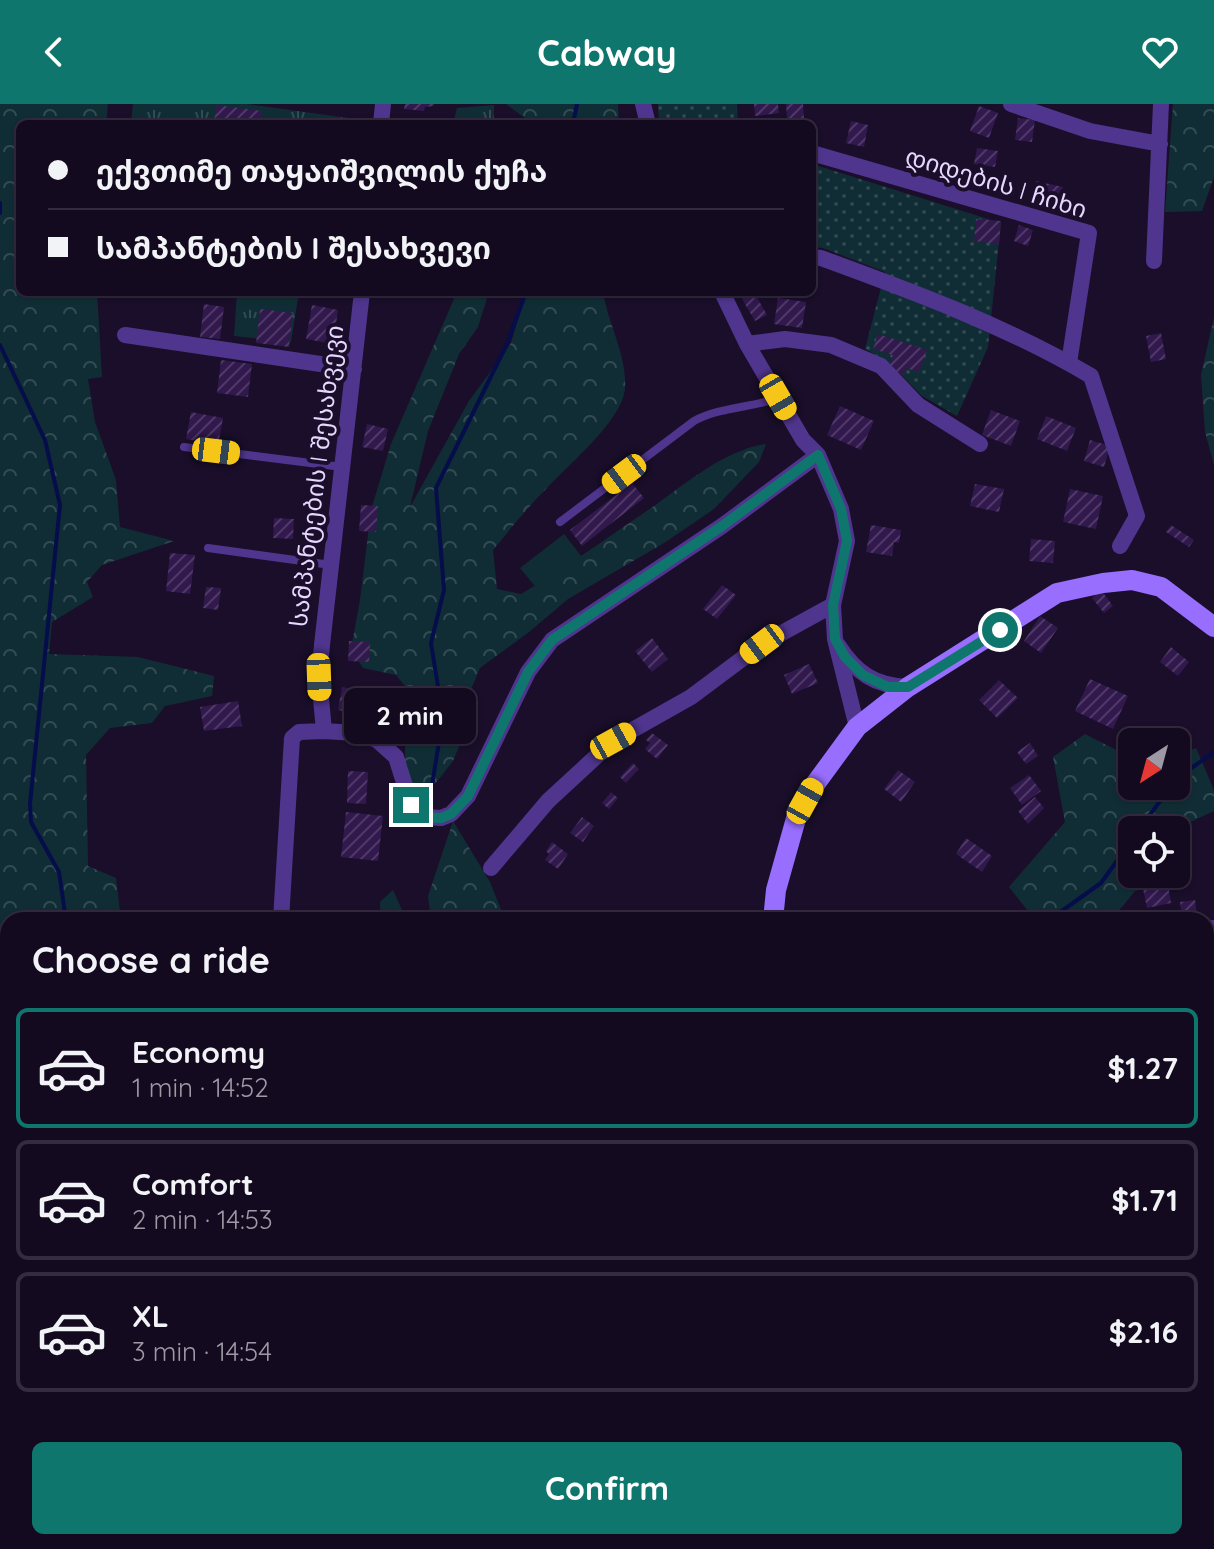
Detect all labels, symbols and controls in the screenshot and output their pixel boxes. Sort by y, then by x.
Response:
icon: back [32,30,76,74]
text: Cabway [537,30,677,75]
icon: heart [1138,30,1182,74]
street label: დიდების I ჩიხი [902,140,1091,224]
text: ექვთიმე თაყაიშვილის ქუჩა [96,152,547,190]
text: სამპანტების I შესახვევი [96,229,491,267]
street label: სამპანტების I შესახვევი [283,323,349,628]
car [756,370,800,424]
car [191,436,241,466]
car [598,450,650,498]
route start [982,612,1018,648]
car [736,620,788,668]
car [306,653,332,701]
callout: 2 min [345,689,477,745]
text: 2 min [376,699,444,732]
car [586,719,640,763]
north arrow [1118,728,1190,800]
map controls [1118,728,1190,888]
car [783,774,827,828]
route end [393,787,429,823]
button: locate [1118,816,1190,888]
text: Choose a ride [32,937,270,982]
icon: car [36,1032,108,1104]
text: Economy [132,1033,265,1071]
text: $1.27 [1107,1049,1178,1087]
text: 1 min · 14:52 [132,1071,269,1104]
icon: car [36,1164,108,1236]
text: Comfort [132,1165,253,1203]
text: $1.71 [1112,1181,1178,1219]
text: 2 min · 14:53 [132,1203,273,1236]
icon: car [36,1296,108,1368]
text: XL [132,1297,169,1335]
text: $2.16 [1109,1313,1178,1351]
text: 3 min · 14:54 [132,1335,272,1368]
button: Confirm [32,1442,1182,1534]

